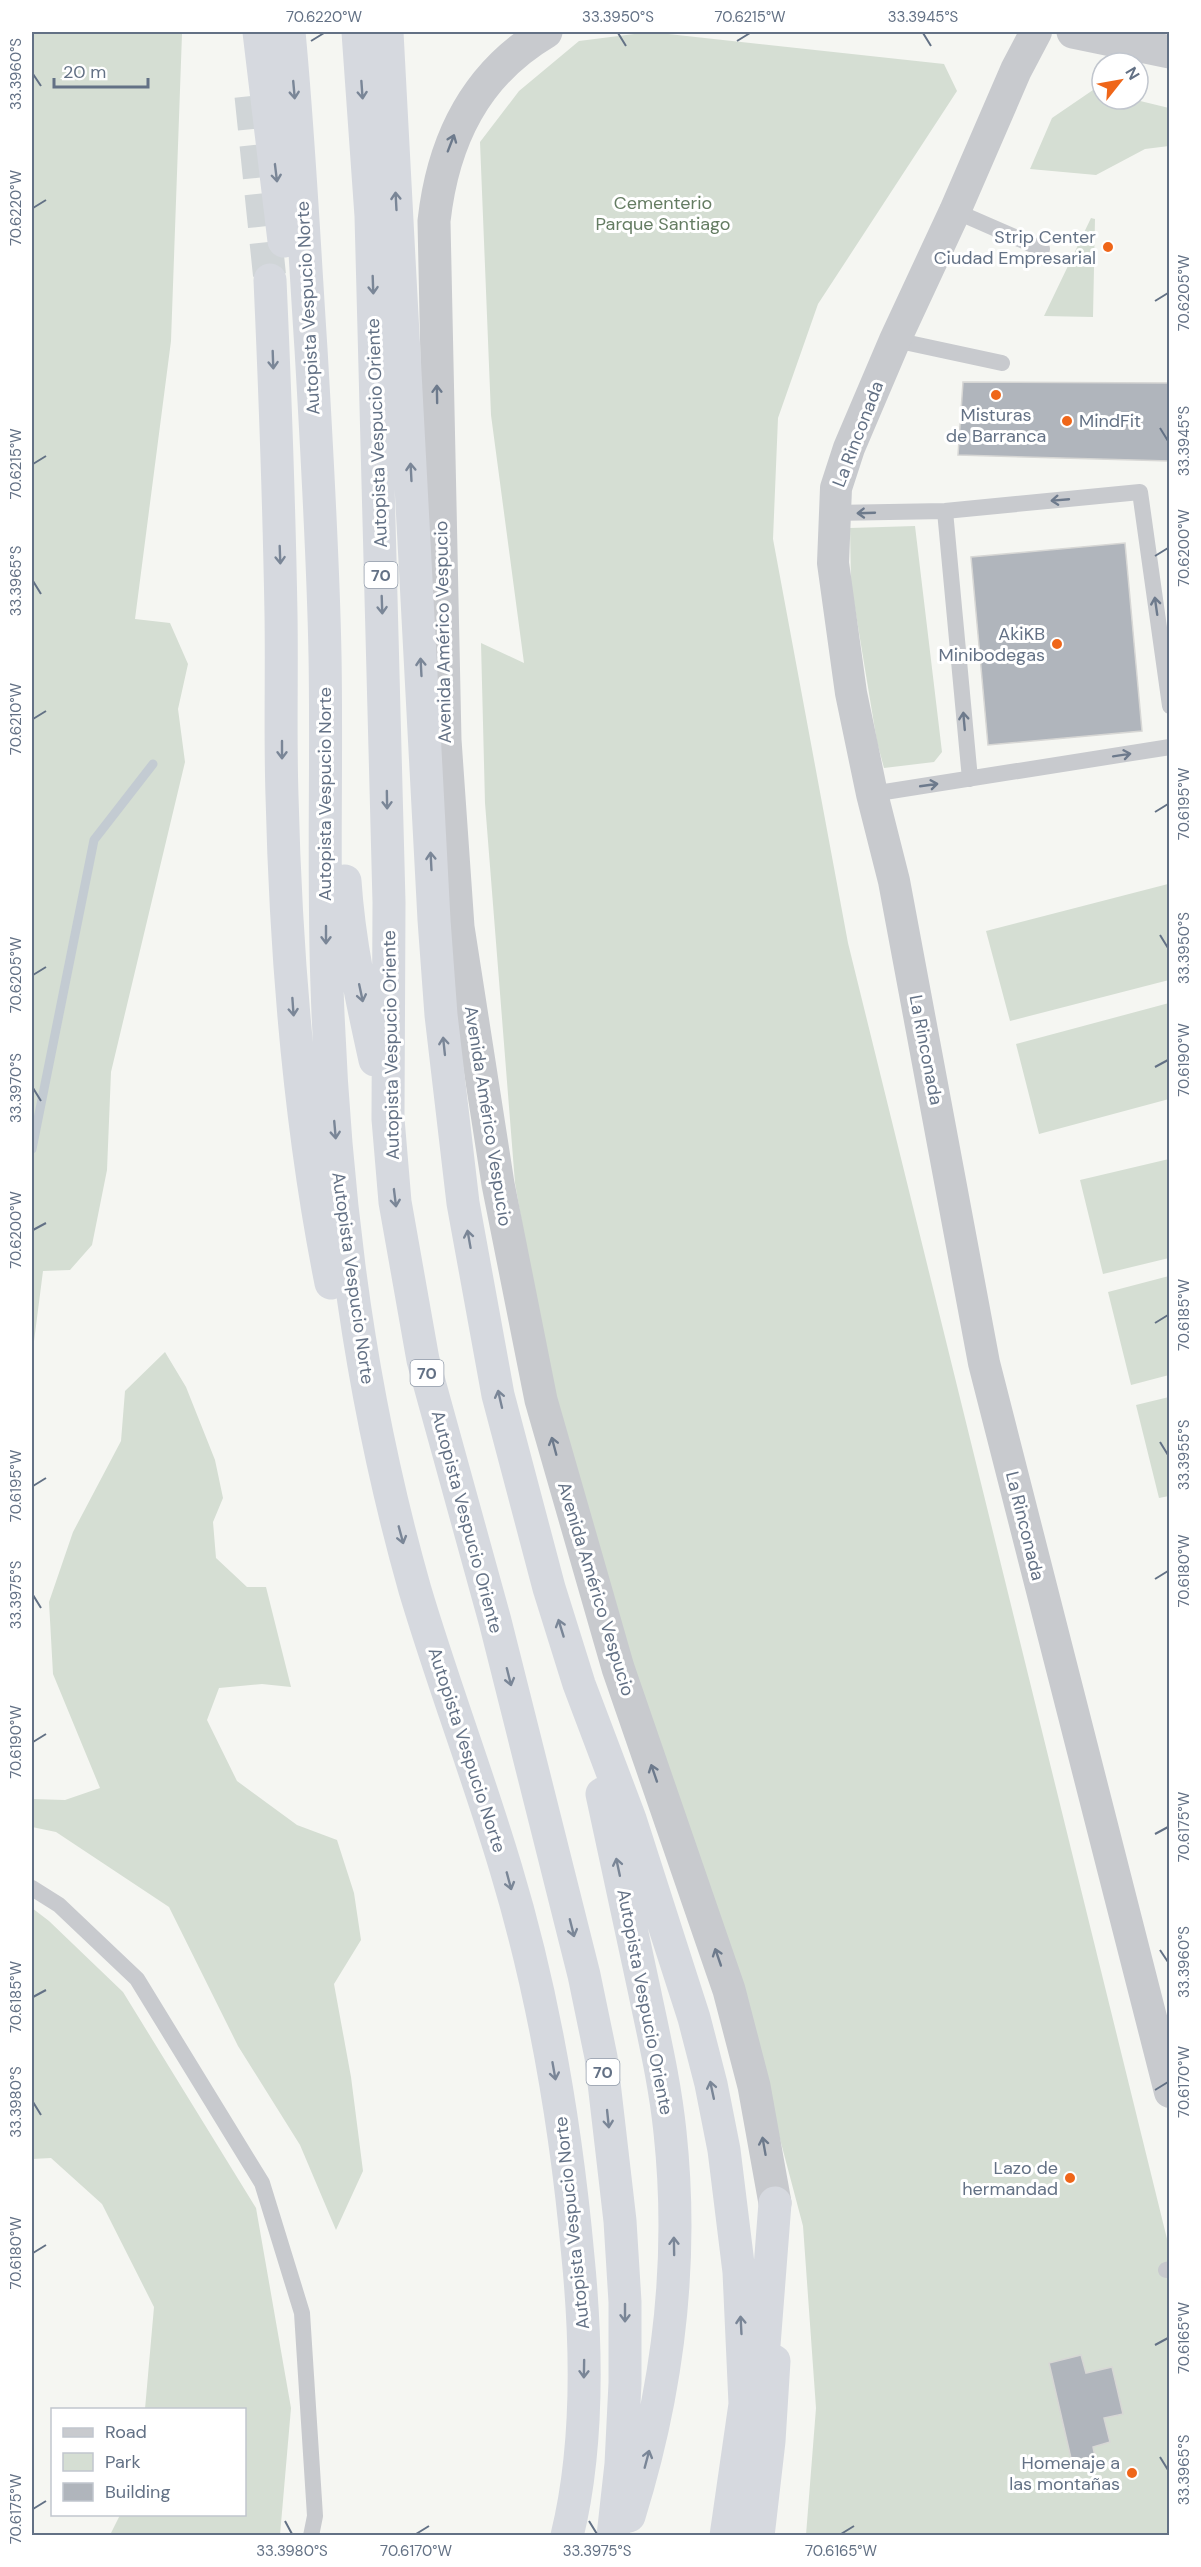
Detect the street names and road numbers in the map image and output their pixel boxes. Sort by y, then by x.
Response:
street label: Autopista Vespucio Norte [290,201,326,415]
street label: Autopista Vespucio Oriente [361,318,393,548]
street label: La Rinconada [827,378,889,490]
street label: Avenida Américo Vespucio [429,520,457,744]
road number: 70 [364,562,398,588]
street label: Autopista Vespucio Norte [313,687,337,901]
street label: Autopista Vespucio Oriente [377,930,405,1160]
street label: La Rinconada [904,993,948,1107]
street label: Avenida Américo Vespucio [459,1004,517,1228]
street label: Autopista Vespucio Norte [326,1170,380,1386]
road number: 70 [410,1360,444,1386]
street label: Autopista Vespucio Oriente [426,1408,508,1636]
street label: La Rinconada [1000,1469,1050,1583]
street label: Avenida Américo Vespucio [552,1479,640,1699]
street label: Autopista Vespucio Norte [423,1645,511,1855]
street label: Autopista Vespucio Oriente [611,1887,679,2117]
road number: 70 [586,2059,620,2085]
street label: Autopista Vespucio Norte [549,2115,595,2331]

